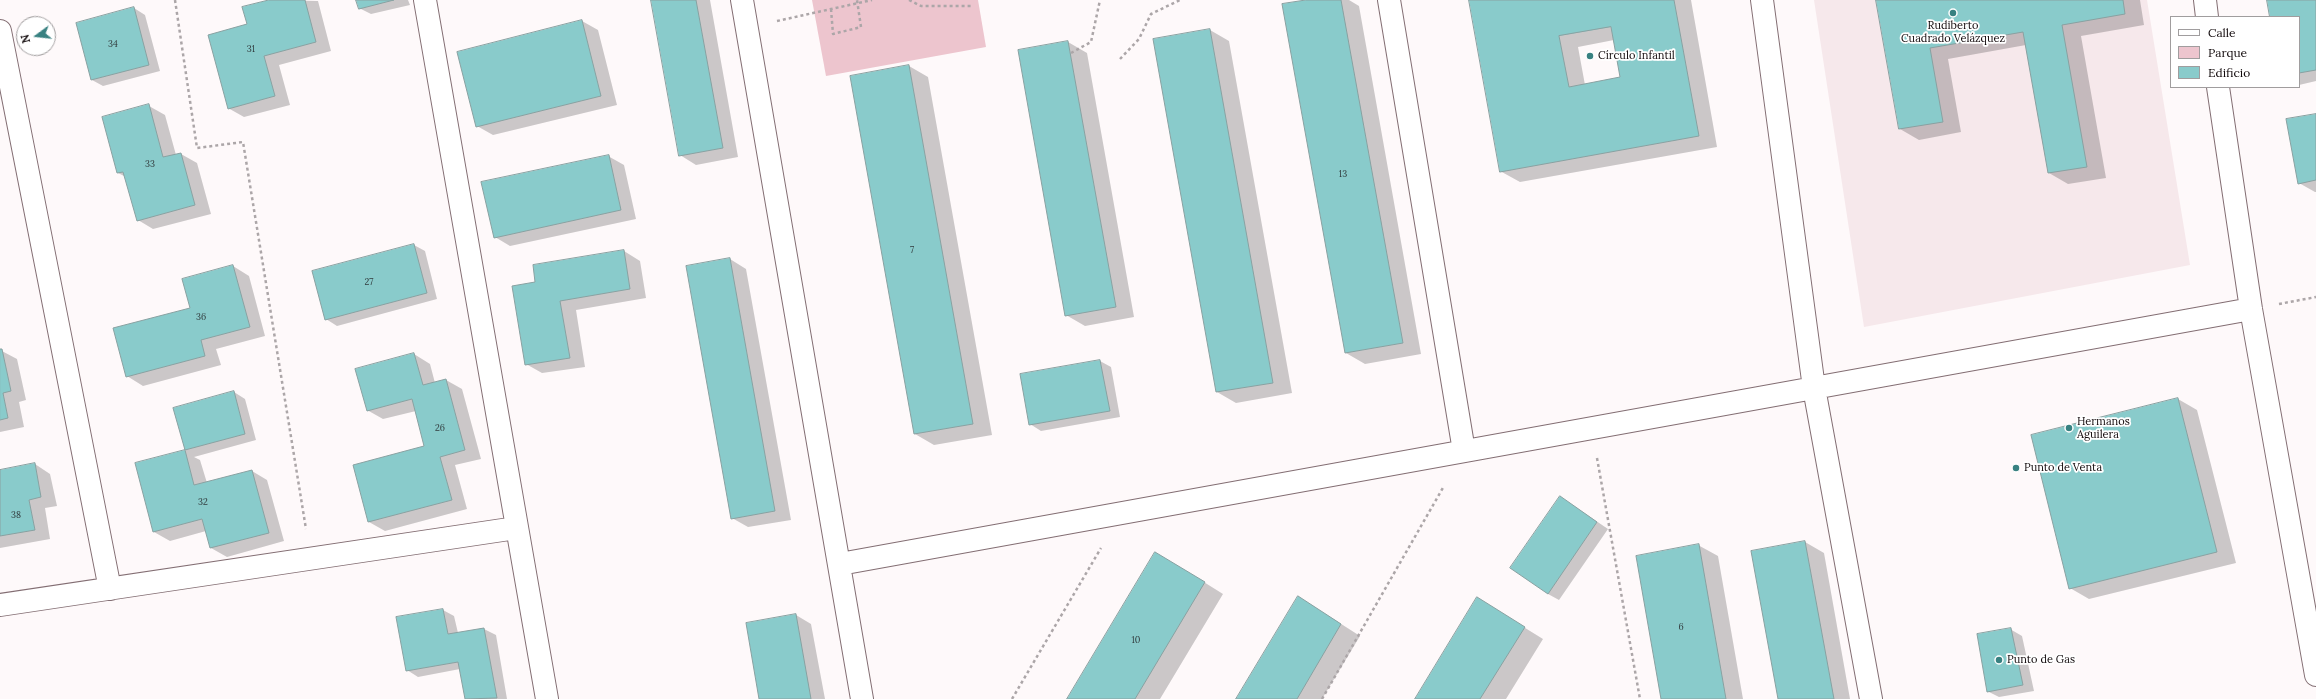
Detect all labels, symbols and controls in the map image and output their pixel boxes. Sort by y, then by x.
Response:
marker: Rudiberto Cuadrado Velázquez [1948,8,1958,18]
north arrow [16,16,56,56]
legend [2170,16,2300,88]
place label: Rudiberto Cuadrado Velázquez [1901,19,2005,45]
text: Calle [2208,25,2236,40]
text: N [18,33,33,45]
house number: 34 [108,39,118,49]
house number: 31 [247,44,255,54]
text: Parque [2208,45,2247,60]
place label: Círculo Infantil [1598,49,1675,63]
marker: Círculo Infantil [1585,51,1595,61]
text: Edificio [2208,65,2250,80]
house number: 33 [145,159,155,169]
house number: 13 [1339,169,1347,179]
house number: 7 [910,245,914,255]
house number: 27 [365,277,373,287]
house number: 36 [196,312,206,322]
place label: Hermanos Aguilera [2077,415,2130,441]
house number: 26 [435,423,445,433]
marker: Hermanos Aguilera [2064,423,2074,433]
place label: Punto de Venta [2024,461,2102,475]
marker: Punto de Venta [2011,463,2021,473]
house number: 32 [198,497,208,507]
house number: 38 [11,510,21,520]
house number: 6 [1678,622,1684,632]
house number: 10 [1132,635,1140,645]
place label: Punto de Gas [2007,653,2075,667]
marker: Punto de Gas [1994,655,2004,665]

